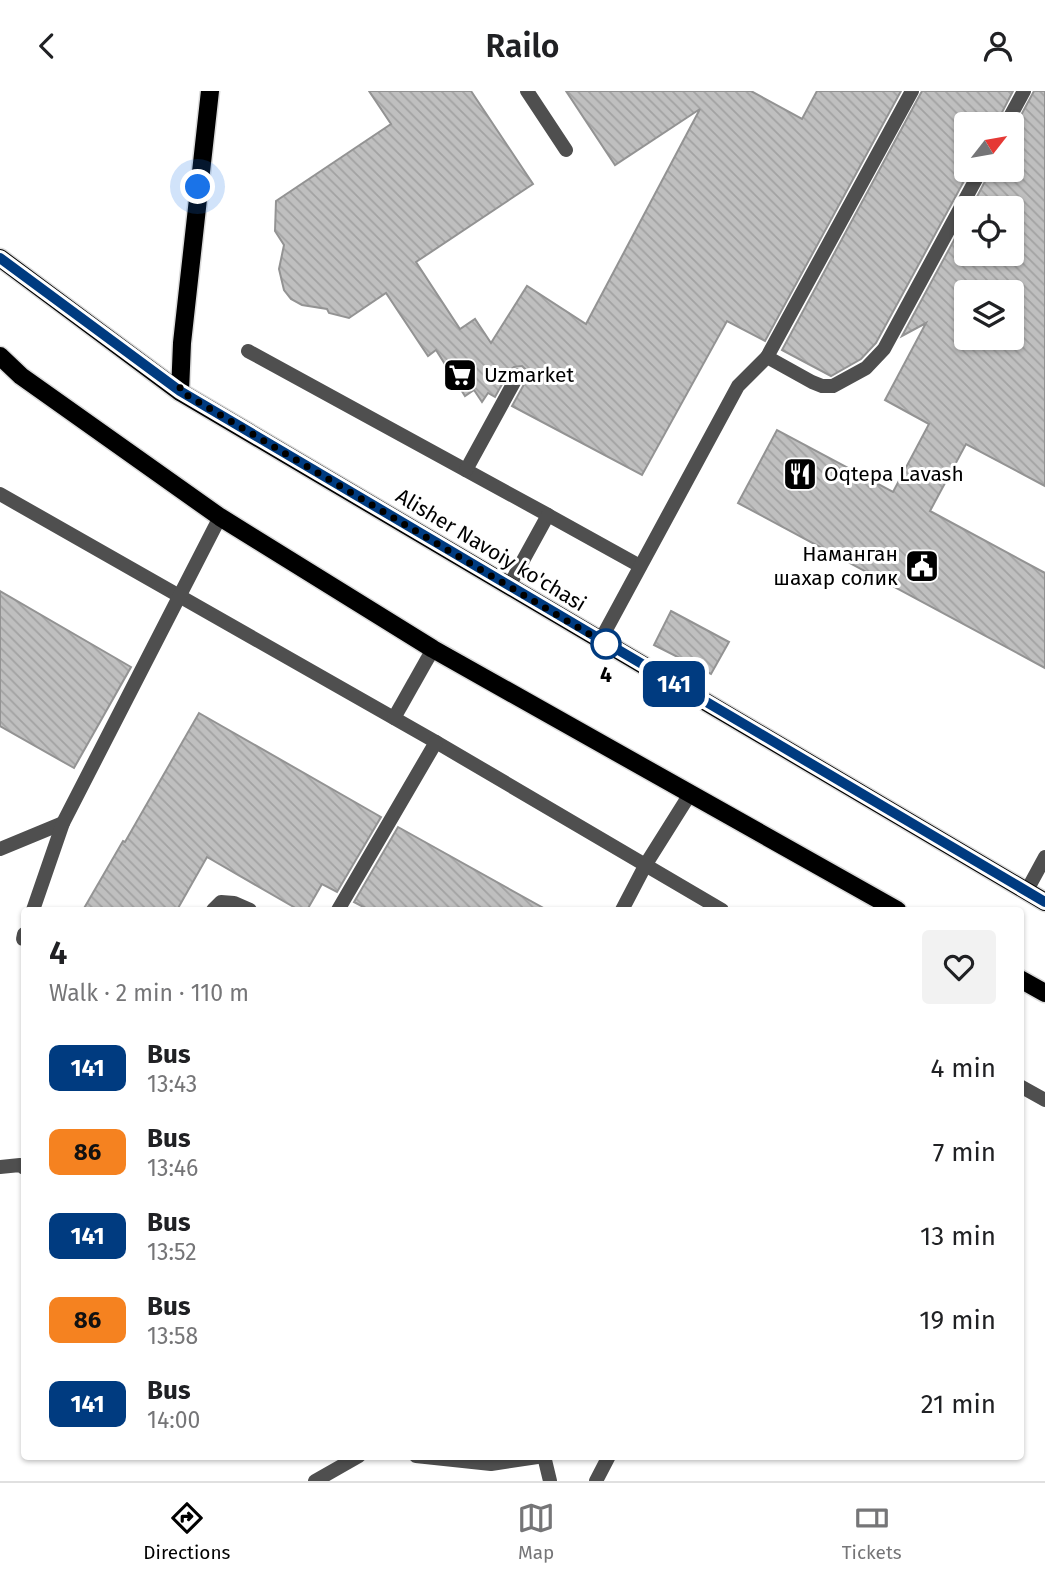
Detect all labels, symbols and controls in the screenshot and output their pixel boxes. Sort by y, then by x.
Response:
icon: back [28,27,66,65]
text: Railo [486,27,559,65]
icon: person [979,27,1017,65]
north arrow [954,112,1024,182]
map controls [954,112,1024,350]
your location [180,169,215,204]
button: locate [954,196,1024,266]
button: layers [954,280,1024,350]
supermarket icon: Uzmarket [441,356,479,394]
place label: Uzmarket [484,362,574,388]
restaurant icon: Oqtepa Lavash [781,455,819,493]
place label: Oqtepa Lavash [824,461,964,487]
street label: Alisher Navoiy ko'chasi [391,483,591,617]
place label: Наманган шахар солик [773,541,898,591]
public building icon: Наманган шахар солик [903,547,941,585]
marker: 4 [591,629,621,659]
line badge: 141 [634,661,714,707]
place label: 4 [600,662,612,688]
text: 141 [657,670,691,698]
button: heart [922,930,996,1004]
text: 4 [49,933,67,973]
text: Walk · 2 min · 110 m [49,979,249,1007]
text: Bus [147,1039,190,1070]
text: 4 min [930,1053,996,1084]
text: 141 [70,1054,105,1082]
text: 13:43 [147,1070,197,1098]
text: Bus [147,1123,190,1154]
text: 7 min [933,1137,996,1168]
text: 86 [74,1138,101,1166]
text: 13:46 [147,1154,198,1182]
text: Bus [147,1207,190,1238]
text: 13 min [920,1221,996,1252]
text: 141 [70,1222,105,1250]
text: 13:52 [147,1238,197,1266]
text: Bus [147,1291,190,1322]
text: 19 min [919,1305,996,1336]
text: 86 [74,1306,101,1334]
text: 13:58 [147,1322,198,1350]
text: Bus [147,1375,190,1406]
text: 21 min [921,1389,996,1420]
text: 141 [70,1390,105,1418]
text: 14:00 [147,1406,200,1434]
tab: Directions [143,1499,230,1564]
tab: Map [517,1499,555,1564]
tab: Tickets [842,1499,902,1564]

